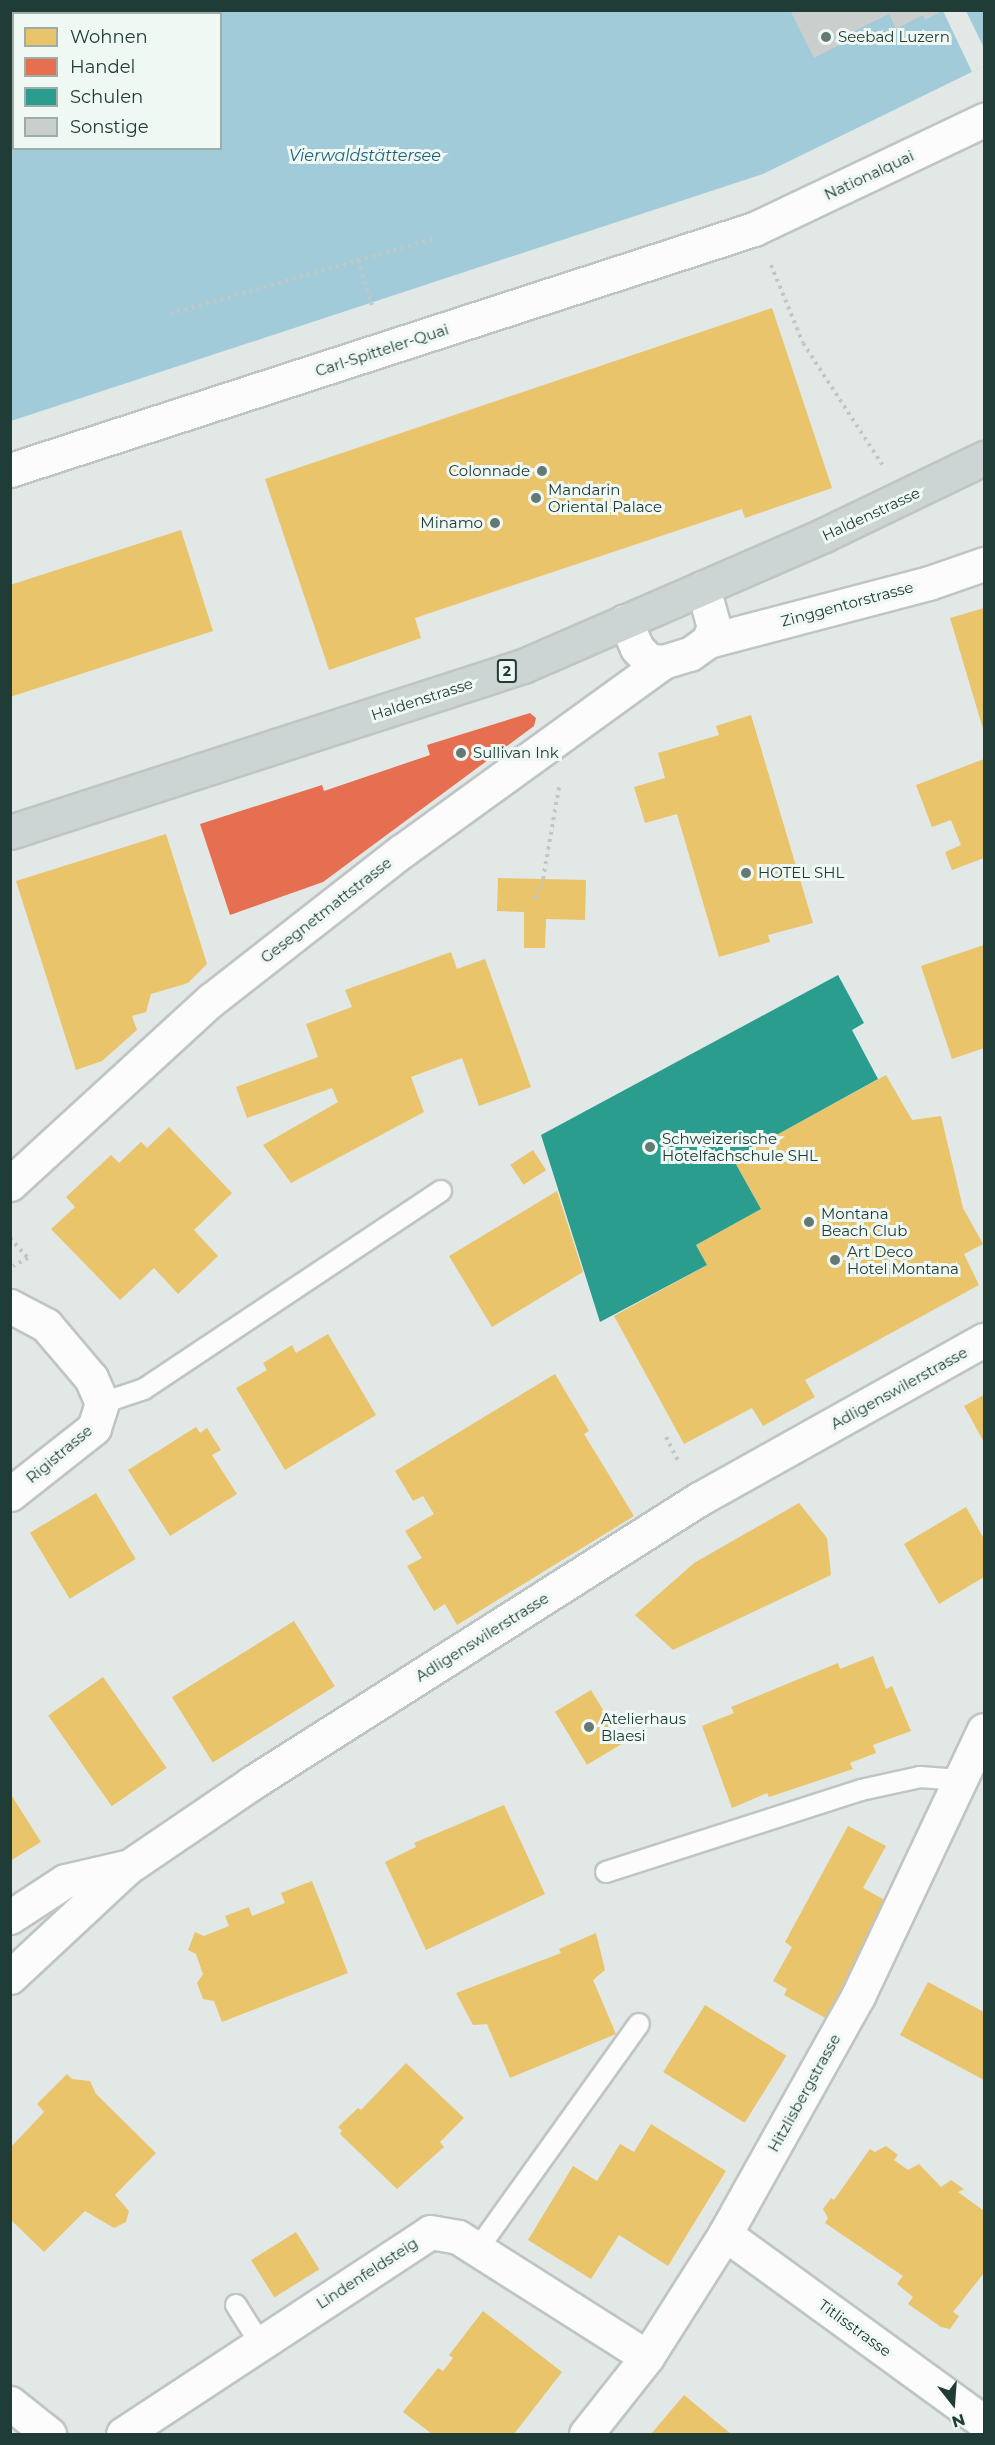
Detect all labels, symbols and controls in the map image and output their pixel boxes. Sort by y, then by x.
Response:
legend [12,12,222,150]
text: Wohnen [70,26,148,48]
place label: Seebad Luzern [838,28,950,46]
marker: Seebad Luzern [819,30,833,44]
text: Handel [70,56,135,78]
text: Schulen [70,86,143,108]
text: Sonstige [70,116,149,138]
water label: Vierwaldstättersee [289,146,441,166]
street label: Nationalquai [821,146,917,204]
street label: Carl-Spitteler-Quai [313,320,451,380]
place label: Colonnade [449,462,530,480]
marker: Colonnade [535,464,549,478]
place label: Mandarin Oriental Palace [548,480,662,515]
street label: Haldenstrasse [819,483,923,545]
marker: Mandarin Oriental Palace [529,491,543,505]
place label: Minamo [420,514,483,532]
marker: Minamo [488,516,502,530]
street label: Zinggentorstrasse [779,578,915,630]
road number: 2 [496,660,518,682]
street label: Haldenstrasse [369,674,475,724]
place label: Sullivan Ink [473,744,559,762]
marker: Sullivan Ink [454,746,468,760]
street label: Gesegnetmattstrasse [257,853,395,967]
place label: HOTEL SHL [758,864,844,882]
marker: HOTEL SHL [739,866,753,880]
place label: Schweizerische Hotelfachschule SHL [662,1129,818,1164]
marker: Schweizerische Hotelfachschule SHL [643,1140,657,1154]
place label: Montana Beach Club [821,1204,907,1239]
marker: Montana Beach Club [802,1215,816,1229]
place label: Art Deco Hotel Montana [847,1242,959,1277]
marker: Art Deco Hotel Montana [828,1253,842,1267]
street label: Adligenswilerstrasse [828,1343,970,1433]
street label: Rigistrasse [22,1421,96,1487]
street label: Adligenswilerstrasse [412,1589,552,1685]
place label: Atelierhaus Blaesi [601,1709,686,1744]
marker: Atelierhaus Blaesi [582,1720,596,1734]
street label: Hitzlisbergstrasse [764,2031,844,2155]
street label: Lindenfeldsteig [313,2234,421,2312]
street label: Titlisstrasse [815,2296,895,2360]
north arrow [923,2373,983,2433]
text: N [949,2410,967,2432]

